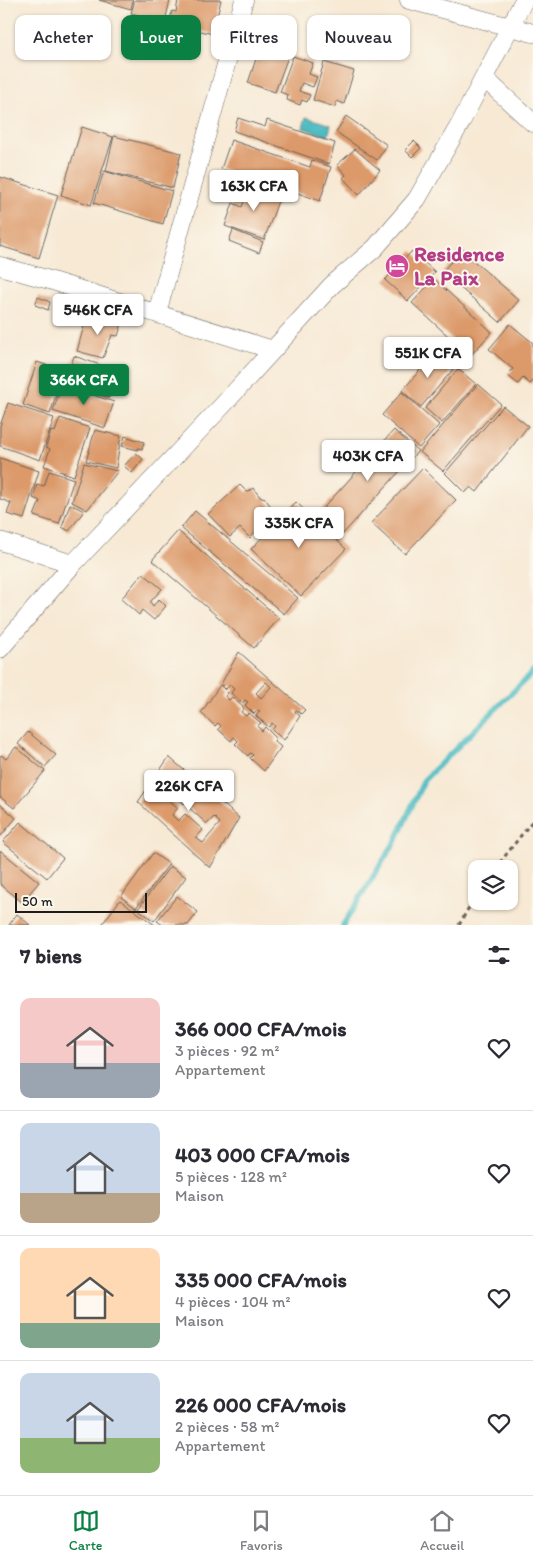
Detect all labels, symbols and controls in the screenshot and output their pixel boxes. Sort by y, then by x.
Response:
chip: Acheter [15,15,111,60]
chip: Louer [121,15,201,60]
chip: Filtres [211,15,297,60]
chip: Nouveau [307,15,410,60]
pin: 163K CFA [202,170,306,212]
text: 163K CFA [220,176,288,195]
place label: Residence La Paix [414,241,504,290]
hotel icon: Residence La Paix [384,253,410,279]
pin: 546K CFA [46,294,150,336]
text: 546K CFA [64,300,132,319]
pin: 551K CFA [376,336,480,379]
text: 551K CFA [395,343,461,362]
pin: 366K CFA [32,364,136,406]
text: 366K CFA [50,370,118,389]
pin: 403K CFA [316,440,420,482]
text: 403K CFA [333,446,403,465]
pin: 335K CFA [247,506,351,549]
text: 335K CFA [265,513,333,532]
pin: 226K CFA [137,770,241,812]
text: 226K CFA [155,776,223,795]
map controls [468,860,518,910]
button: layers [468,860,518,910]
scale bar [15,890,148,913]
text: 50 m [22,893,53,910]
icon: filters [485,941,513,969]
text: 7 biens [20,943,82,968]
text: 366 000 CFA/mois [175,1016,347,1041]
icon: home [60,1018,120,1078]
icon: heart [485,1034,513,1062]
text: 3 pièces · 92 m² [175,1041,279,1060]
text: Appartement [175,1060,266,1079]
text: 403 000 CFA/mois [175,1142,350,1167]
icon: home [60,1143,120,1203]
icon: heart [485,1159,513,1187]
text: 5 pièces · 128 m² [175,1167,287,1186]
text: Maison [175,1186,224,1205]
text: 335 000 CFA/mois [175,1267,347,1292]
icon: home [60,1268,120,1328]
icon: heart [485,1284,513,1312]
text: 4 pièces · 104 m² [175,1292,290,1311]
text: Maison [175,1311,224,1330]
text: 226 000 CFA/mois [175,1392,346,1417]
icon: home [60,1393,120,1453]
icon: heart [485,1409,513,1437]
text: 2 pièces · 58 m² [175,1417,280,1436]
text: Appartement [175,1436,266,1455]
tab: Carte [69,1507,103,1554]
tab: Favoris [240,1507,283,1554]
tab: Accueil [420,1507,464,1554]

